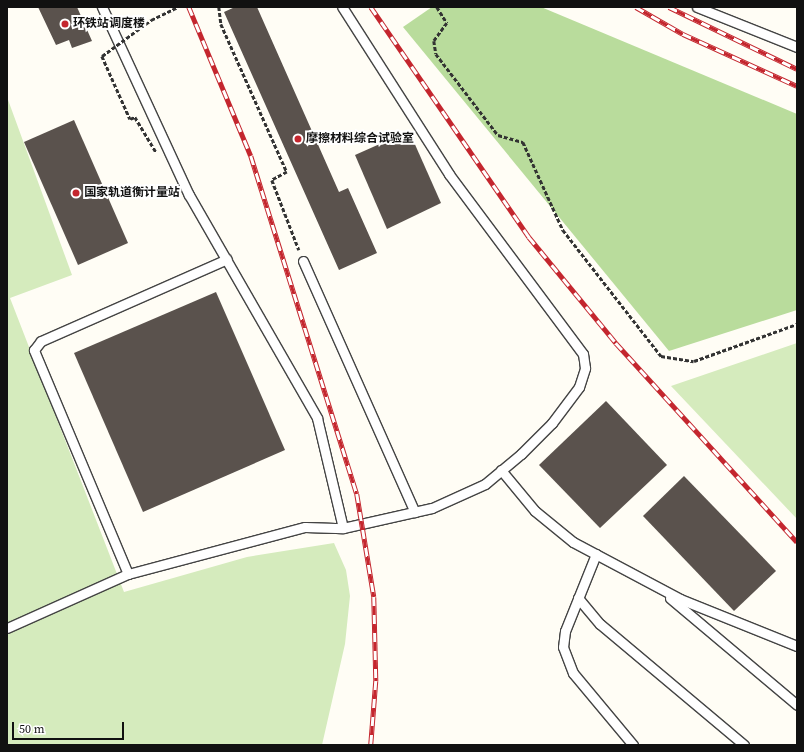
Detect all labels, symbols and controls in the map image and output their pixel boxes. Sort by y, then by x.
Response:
place label: 环铁站调度楼 [73,17,145,31]
marker: 环铁站调度楼 [60,19,70,29]
place label: 摩擦材料综合试验室 [306,132,414,146]
marker: 摩擦材料综合试验室 [293,134,303,144]
place label: 国家轨道衡计量站 [84,186,180,200]
marker: 国家轨道衡计量站 [71,188,81,198]
scale bar [14,714,126,740]
text: 50 m [19,721,45,737]

